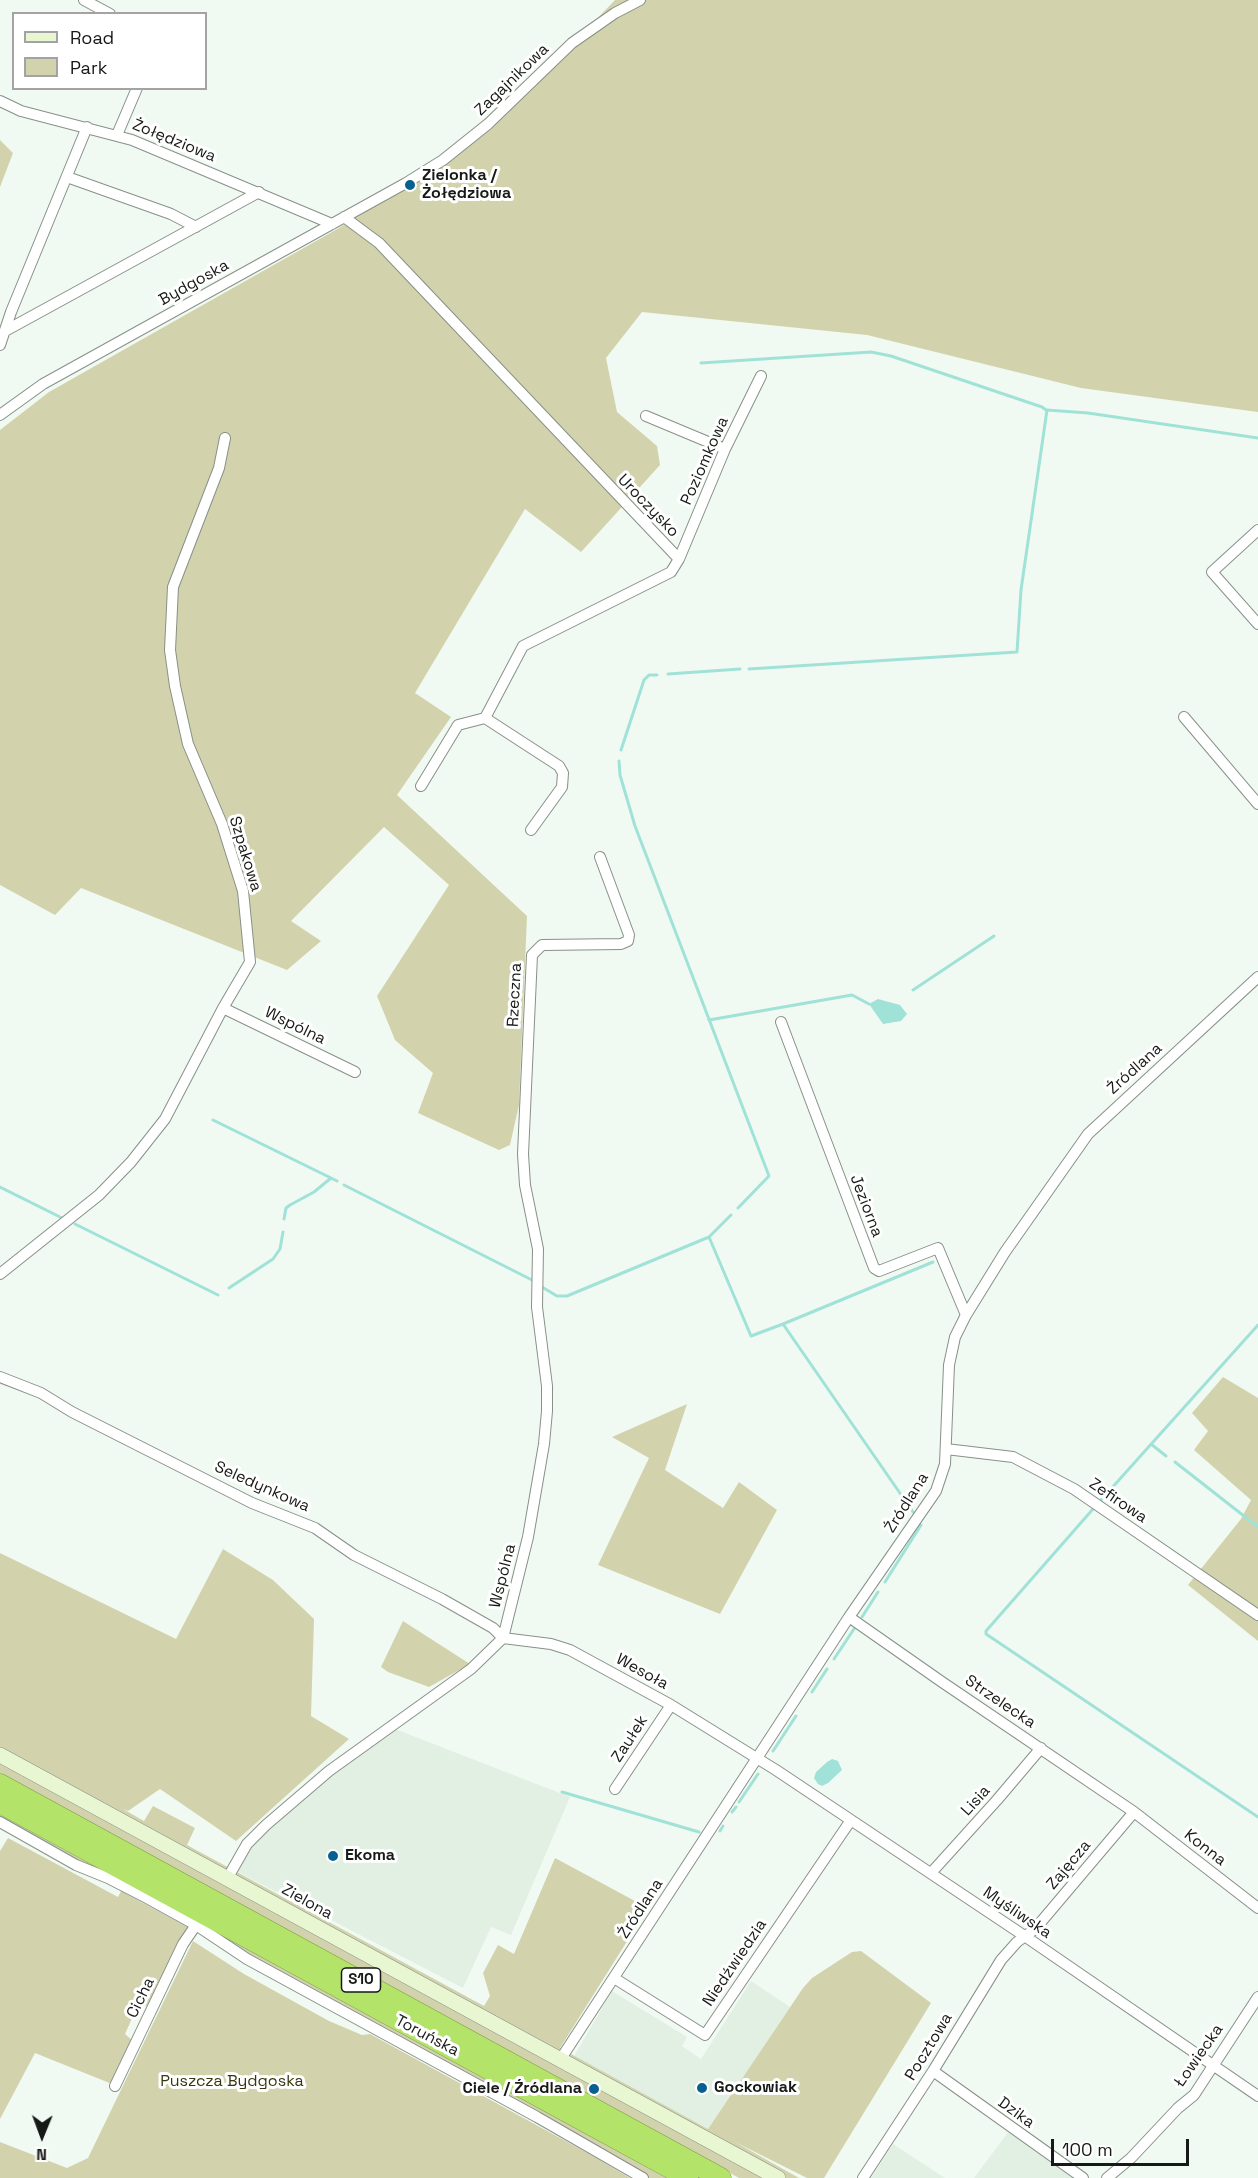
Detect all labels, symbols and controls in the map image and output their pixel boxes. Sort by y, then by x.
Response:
legend [12,12,207,90]
text: Road [70,26,114,49]
street label: Zagajnikowa [471,40,553,120]
text: Park [70,56,107,79]
street label: Żołędziowa [129,116,219,166]
place label: Zielonka / Żołędziowa [422,166,511,204]
marker: Zielonka / Żołędziowa [403,178,417,192]
street label: Bydgoska [156,256,232,310]
street label: Poziomkowa [677,414,733,508]
street label: Uroczysko [613,470,683,542]
street label: Szpakowa [224,814,266,894]
street label: Rzeczna [504,962,526,1028]
street label: Wspólna [261,1003,329,1049]
street label: Źródlana [1104,1039,1166,1099]
street label: Jeziorna [845,1172,887,1240]
street label: Seledynkowa [211,1457,313,1517]
street label: Źródlana [881,1469,933,1537]
street label: Zefirowa [1085,1475,1151,1527]
street label: Wspólna [486,1542,520,1610]
street label: Wesoła [613,1650,671,1694]
street label: Strzelecka [961,1671,1039,1733]
street label: Zaułek [608,1712,652,1766]
street label: Lisia [957,1782,995,1820]
street label: Konna [1180,1826,1230,1870]
street label: Zajęcza [1043,1836,1095,1894]
place label: Ekoma [345,1846,395,1866]
marker: Ekoma [326,1849,340,1863]
street label: Źródlana [615,1876,667,1942]
street label: Zielona [278,1880,336,1924]
street label: Myśliwska [979,1883,1055,1943]
street label: Niedźwiedzia [699,1916,771,2010]
road number: S10 [342,1968,380,1992]
street label: Cicha [123,1975,159,2021]
street label: Pocztowa [901,2010,957,2084]
street label: Toruńska [392,2011,462,2061]
street label: Łowiecka [1170,2021,1228,2091]
park label: Puszcza Bydgoska [160,2072,304,2092]
place label: Gockowiak [714,2078,797,2098]
place label: Ciele / Źródlana [463,2079,582,2099]
marker: Gockowiak [695,2081,709,2095]
marker: Ciele / Źródlana [587,2082,601,2096]
street label: Dzika [994,2093,1038,2133]
north arrow [12,2106,72,2166]
scale bar [1054,2127,1192,2165]
text: 100 m [1062,2138,1113,2161]
text: N [36,2144,47,2165]

